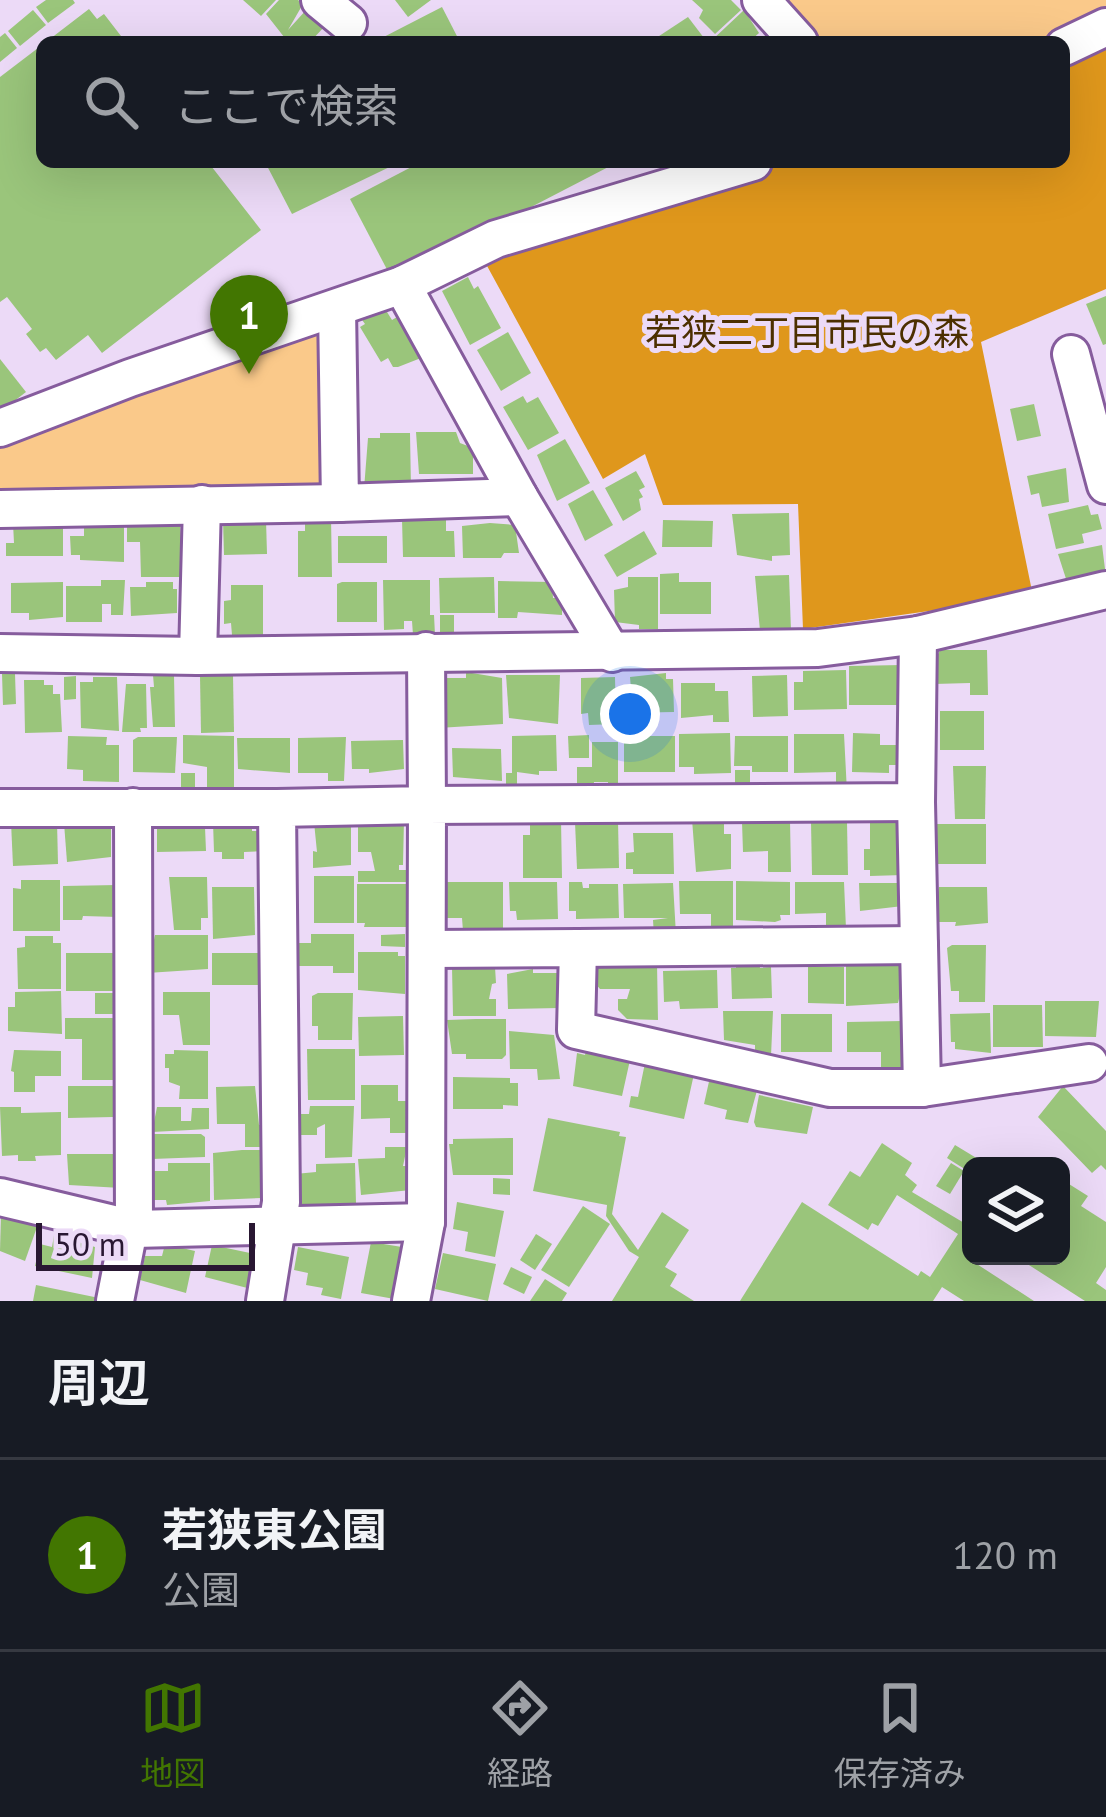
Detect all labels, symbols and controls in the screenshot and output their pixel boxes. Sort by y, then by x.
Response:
search box [36,36,1070,168]
icon: search [78,69,144,135]
text: ここで検索 [174,76,399,134]
pin: 1 [210,275,288,374]
park label: 若狭二丁目市民の森 [645,308,969,355]
your location [600,684,660,744]
map controls [962,1157,1070,1265]
button: layers [962,1157,1070,1265]
scale bar [36,1217,255,1270]
text: 50 m [54,1222,126,1265]
text: 周辺 [48,1349,150,1415]
text: 若狭東公園 [162,1500,387,1558]
text: 1 [76,1529,98,1580]
text: 120 m [952,1529,1058,1580]
text: 公園 [162,1564,240,1615]
tab: 地図 [140,1675,206,1795]
tab: 経路 [487,1675,553,1795]
tab: 保存済み [834,1675,966,1795]

